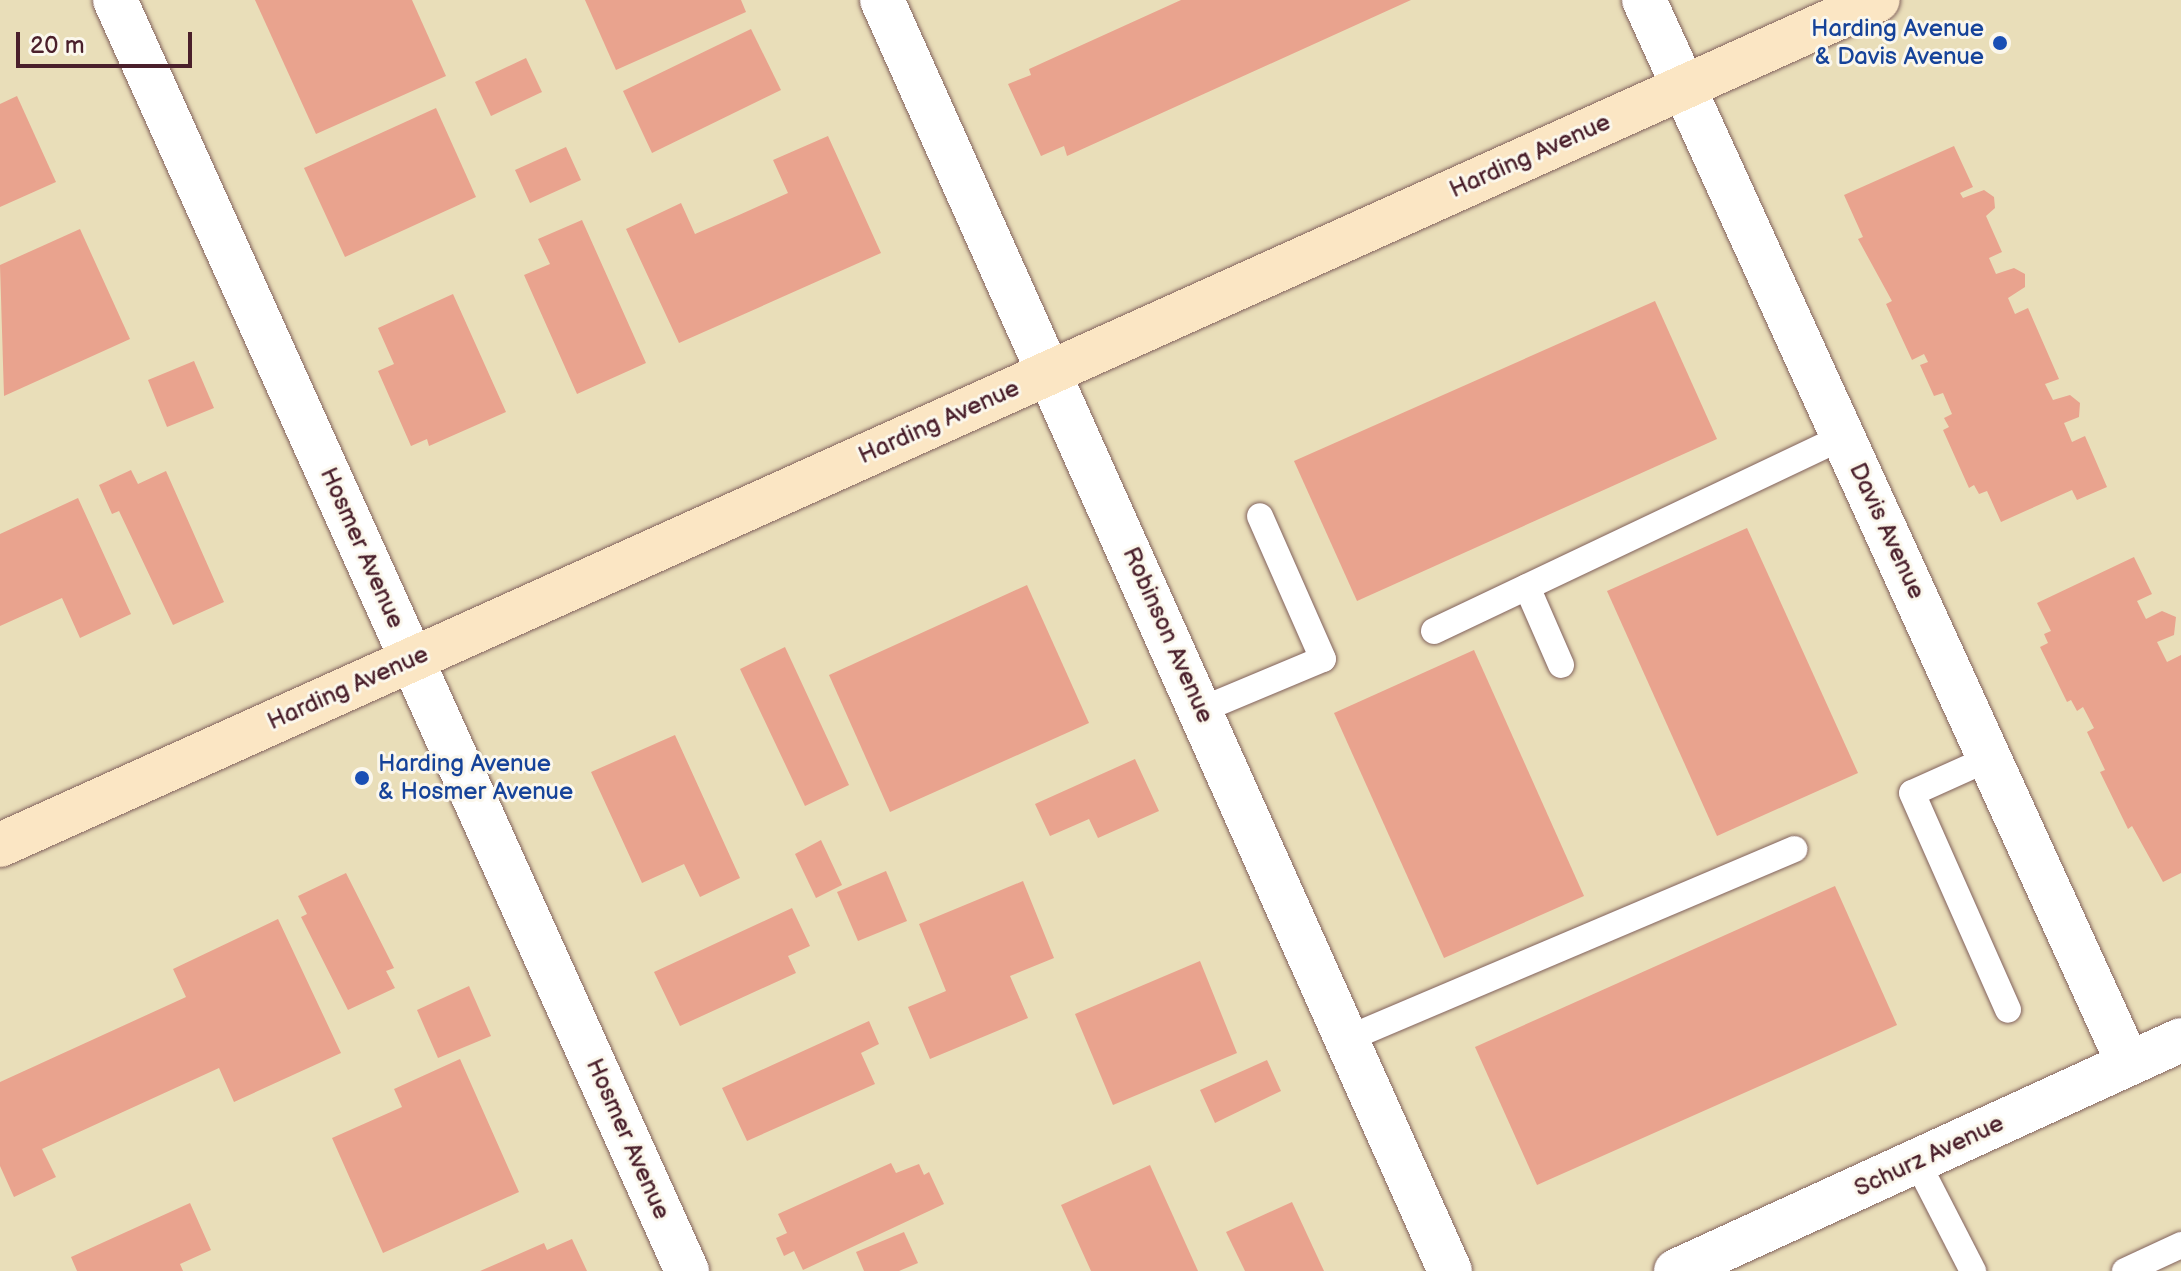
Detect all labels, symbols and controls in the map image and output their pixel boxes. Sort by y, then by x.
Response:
place label: Harding Avenue & Davis Avenue [1811,15,1984,71]
scale bar [20,16,196,66]
text: 20 m [30,31,85,60]
marker: Harding Avenue & Davis Avenue [1991,34,2009,52]
street label: Harding Avenue [1445,108,1615,204]
street label: Harding Avenue [854,374,1024,470]
street label: Davis Avenue [1843,458,1931,604]
street label: Hosmer Avenue [314,463,410,633]
street label: Robinson Avenue [1116,543,1220,727]
street label: Harding Avenue [263,640,433,736]
place label: Harding Avenue & Hosmer Avenue [378,750,573,806]
marker: Harding Avenue & Hosmer Avenue [353,769,371,787]
street label: Hosmer Avenue [580,1054,676,1224]
street label: Schurz Avenue [1850,1109,2008,1203]

